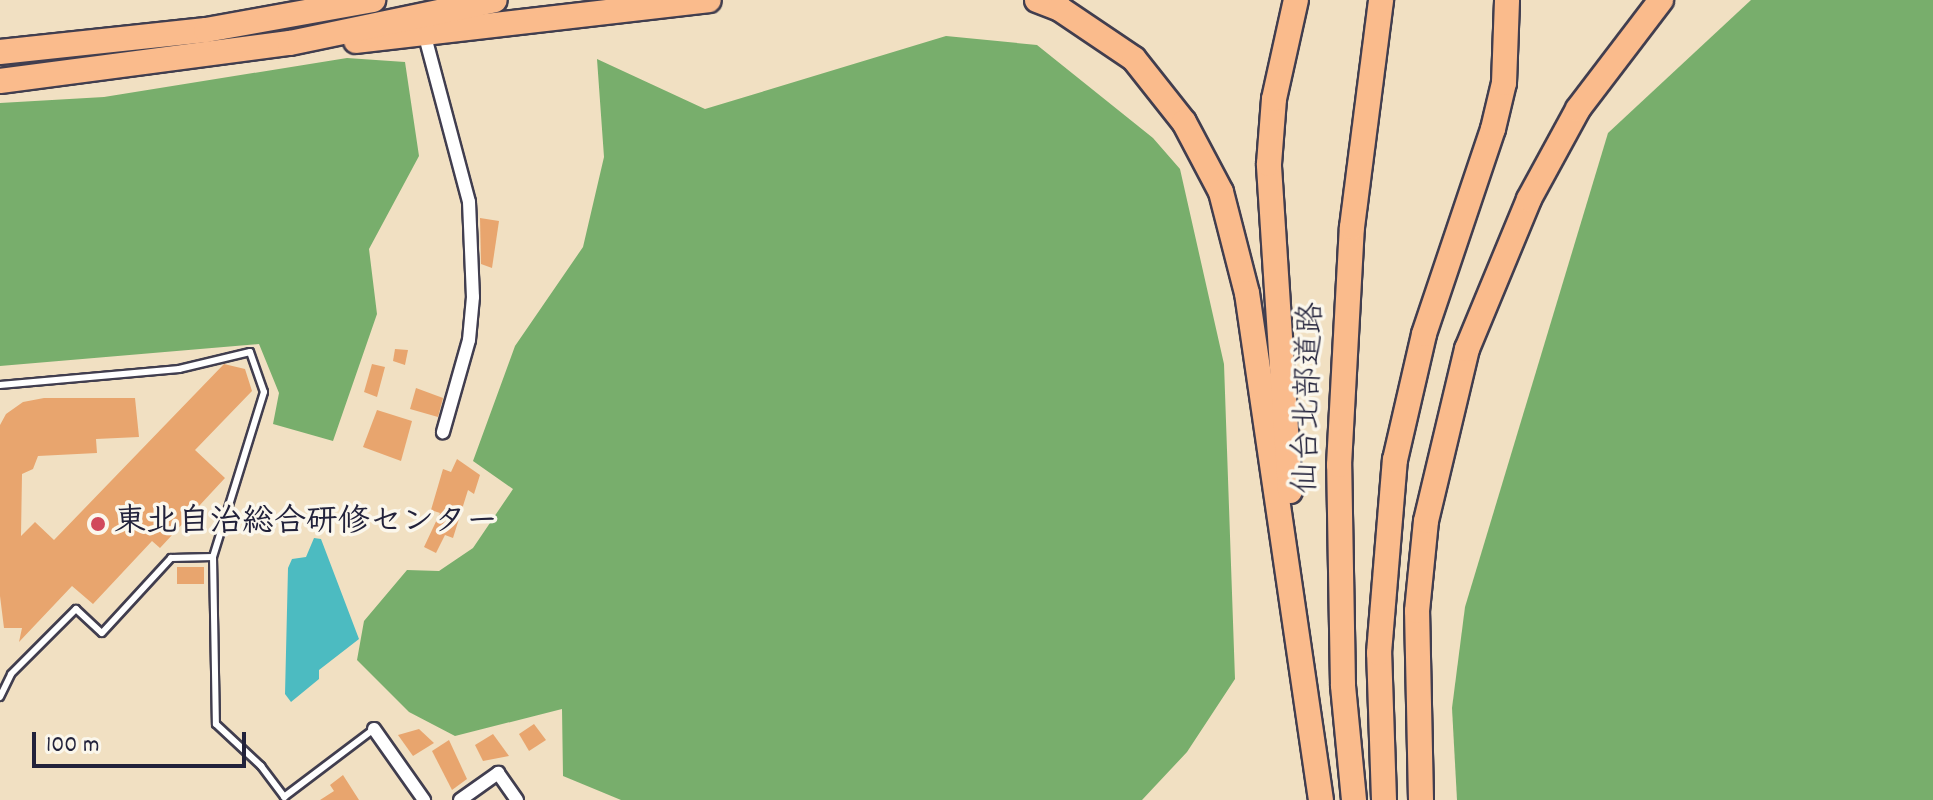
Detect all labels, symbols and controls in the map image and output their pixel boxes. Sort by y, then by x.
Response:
street label: 仙台北部道路 [1288,301,1334,495]
place label: 東北自治総合研修センター [114,505,498,543]
marker: 東北自治総合研修センター [89,515,107,533]
scale bar [36,716,250,766]
text: 100 m [46,729,99,763]

